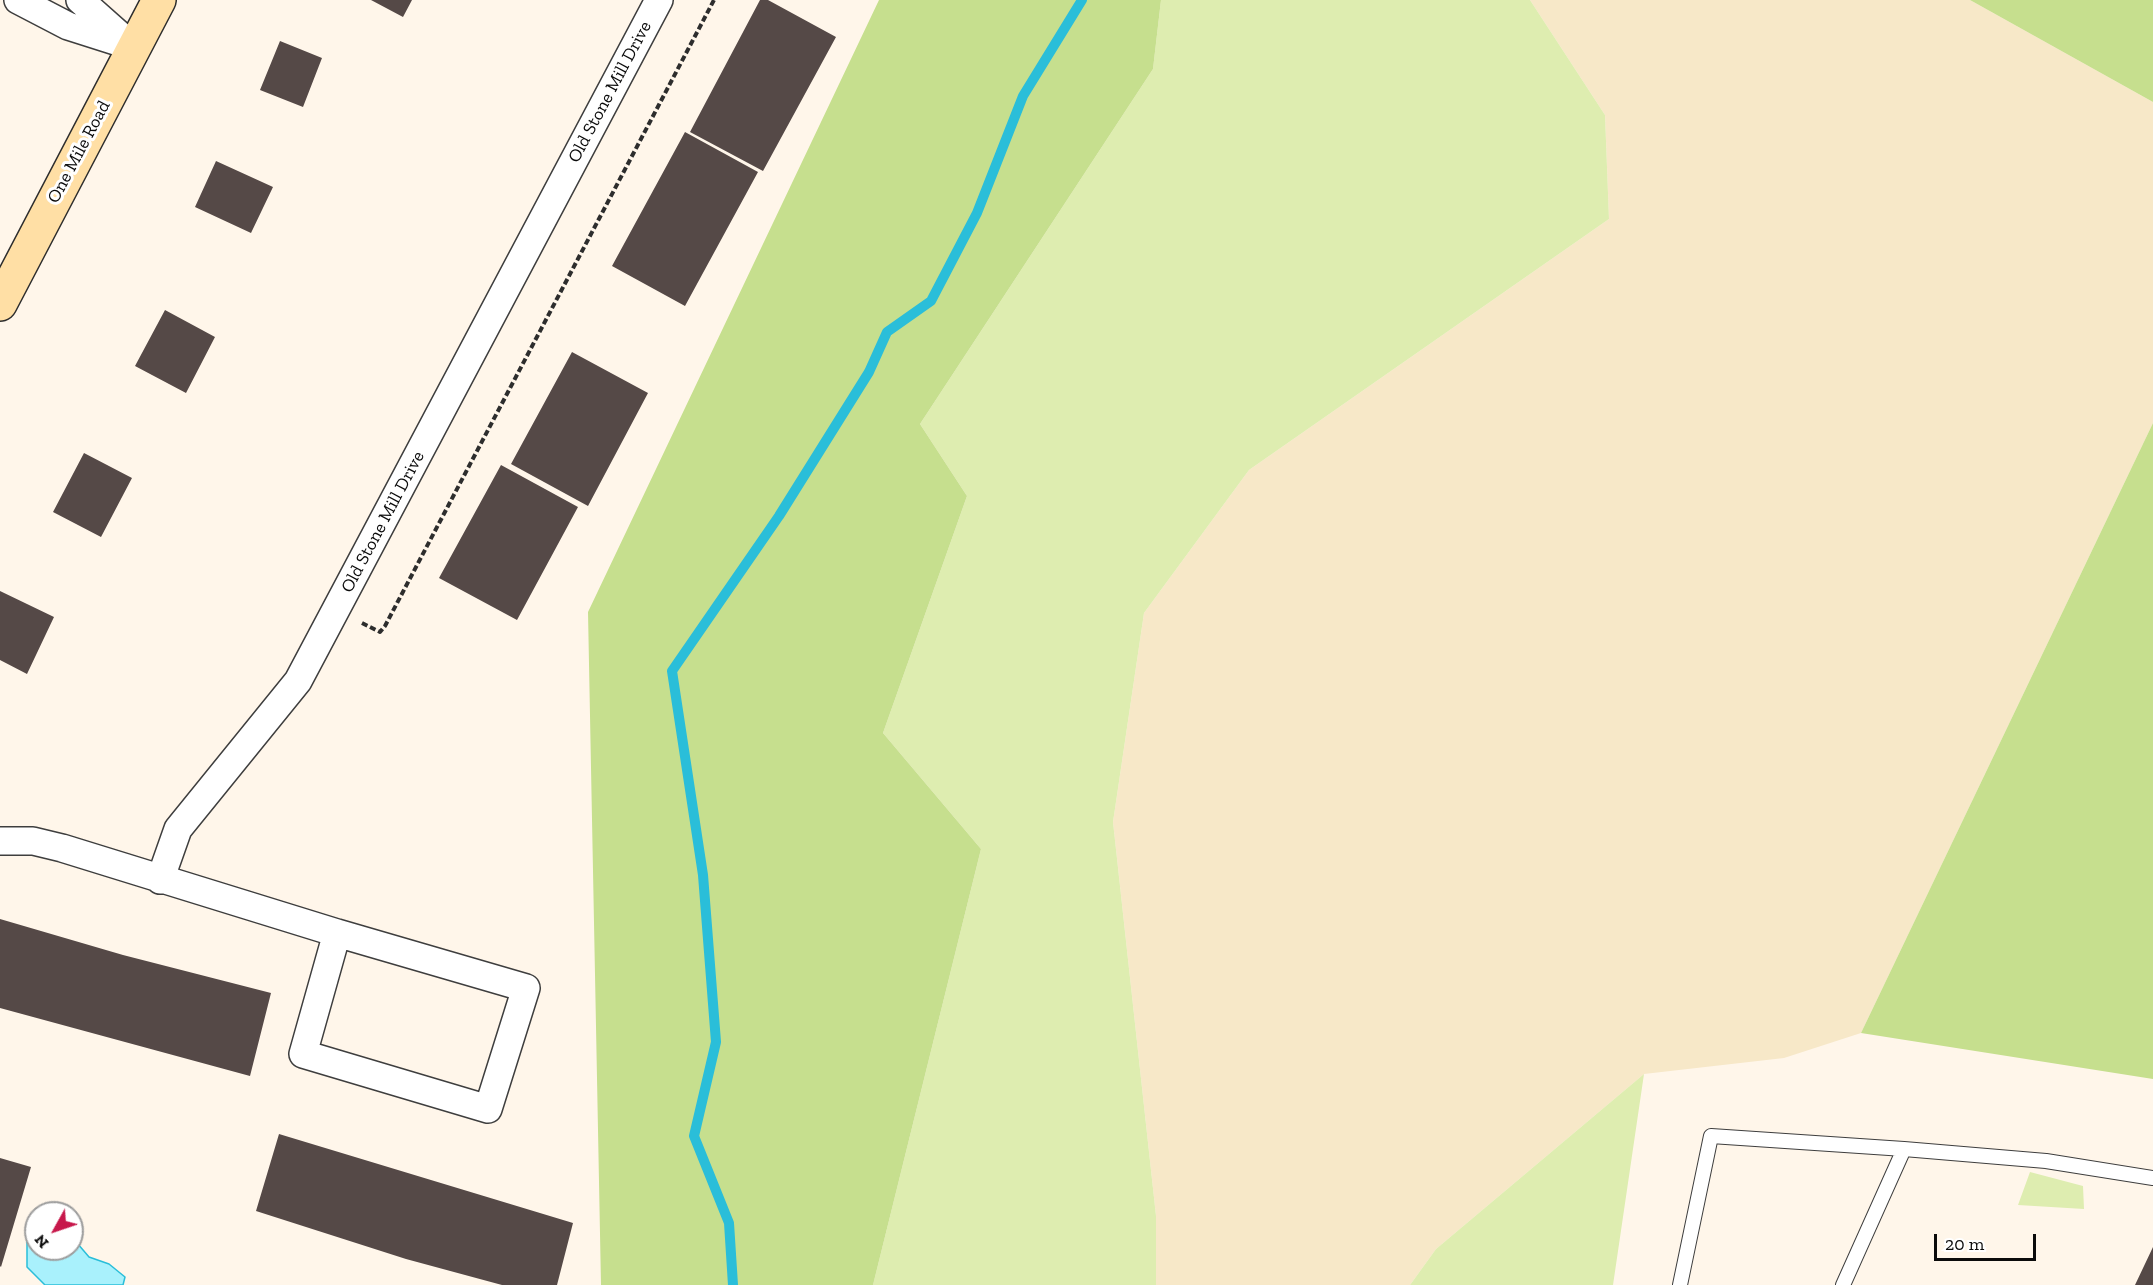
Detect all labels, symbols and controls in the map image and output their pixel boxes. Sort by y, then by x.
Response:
street label: Old Stone Mill Drive [564,18,656,166]
street label: One Mile Road [43,97,115,207]
street label: Old Stone Mill Drive [337,448,429,596]
north arrow [24,1201,84,1261]
scale bar [1937,1222,2039,1260]
text: N [30,1231,53,1252]
text: 20 m [1945,1233,1984,1255]

